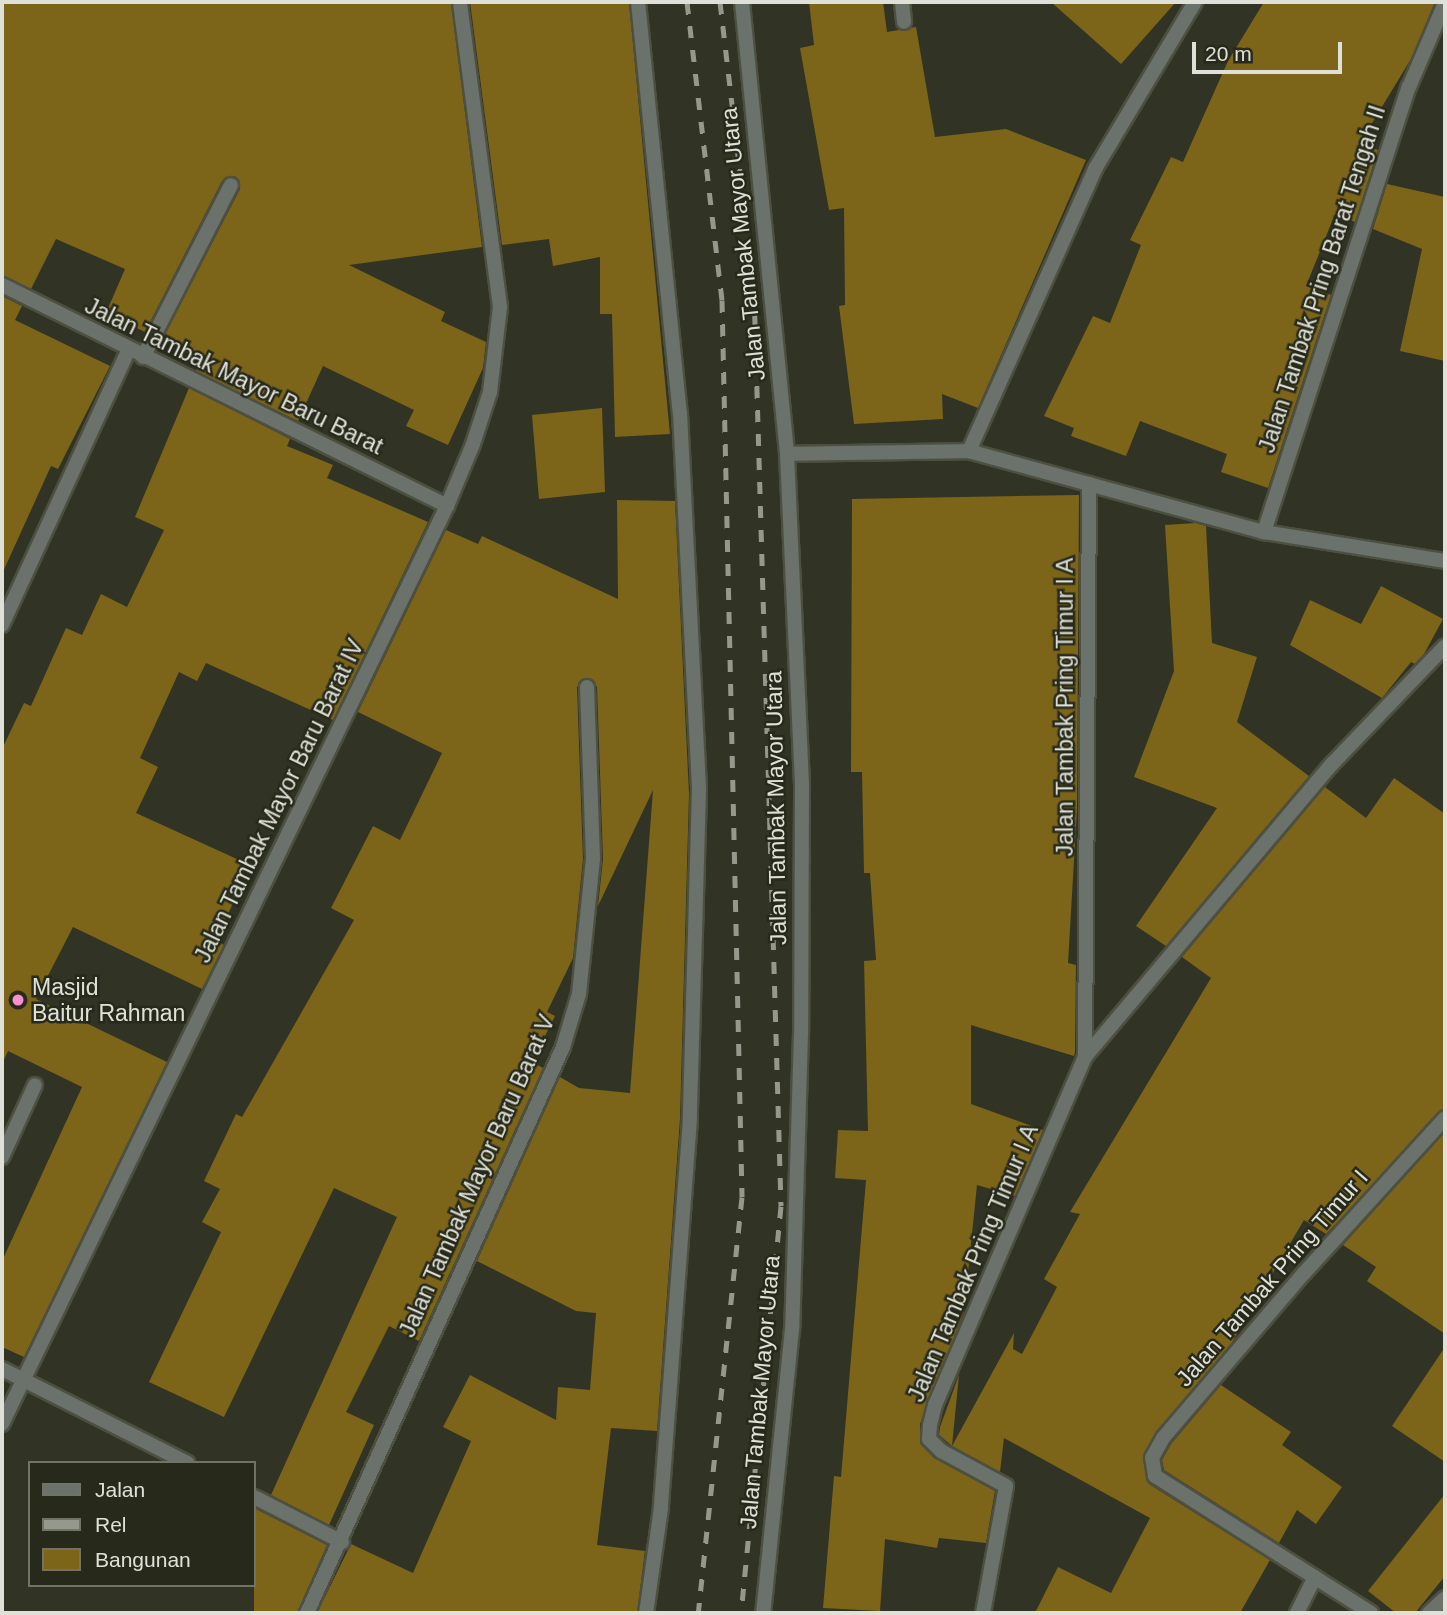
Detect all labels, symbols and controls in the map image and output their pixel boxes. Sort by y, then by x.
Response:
scale bar [1195,28,1346,72]
text: 20 m [1205,42,1252,65]
street label: Jalan Tambak Pring Barat Tengah II [1253,101,1391,457]
street label: Jalan Tambak Mayor Utara [715,106,771,382]
street label: Jalan Tambak Mayor Baru Barat [80,292,388,460]
street label: Jalan Tambak Pring Timur I A [1051,557,1079,857]
street label: Jalan Tambak Mayor Baru Barat IV [188,635,370,967]
street label: Jalan Tambak Mayor Utara [760,670,792,946]
place label: Masjid Baitur Rahman [32,973,185,1027]
marker: Masjid Baitur Rahman [10,992,26,1008]
street label: Jalan Tambak Mayor Baru Barat V [393,1010,561,1342]
street label: Jalan Tambak Pring Timur I A [902,1119,1044,1407]
street label: Jalan Tambak Pring Timur I [1170,1164,1374,1392]
street label: Jalan Tambak Mayor Utara [734,1254,786,1530]
legend [28,1461,256,1587]
text: Jalan [95,1478,145,1501]
text: Rel [95,1513,127,1536]
text: Bangunan [95,1548,191,1571]

